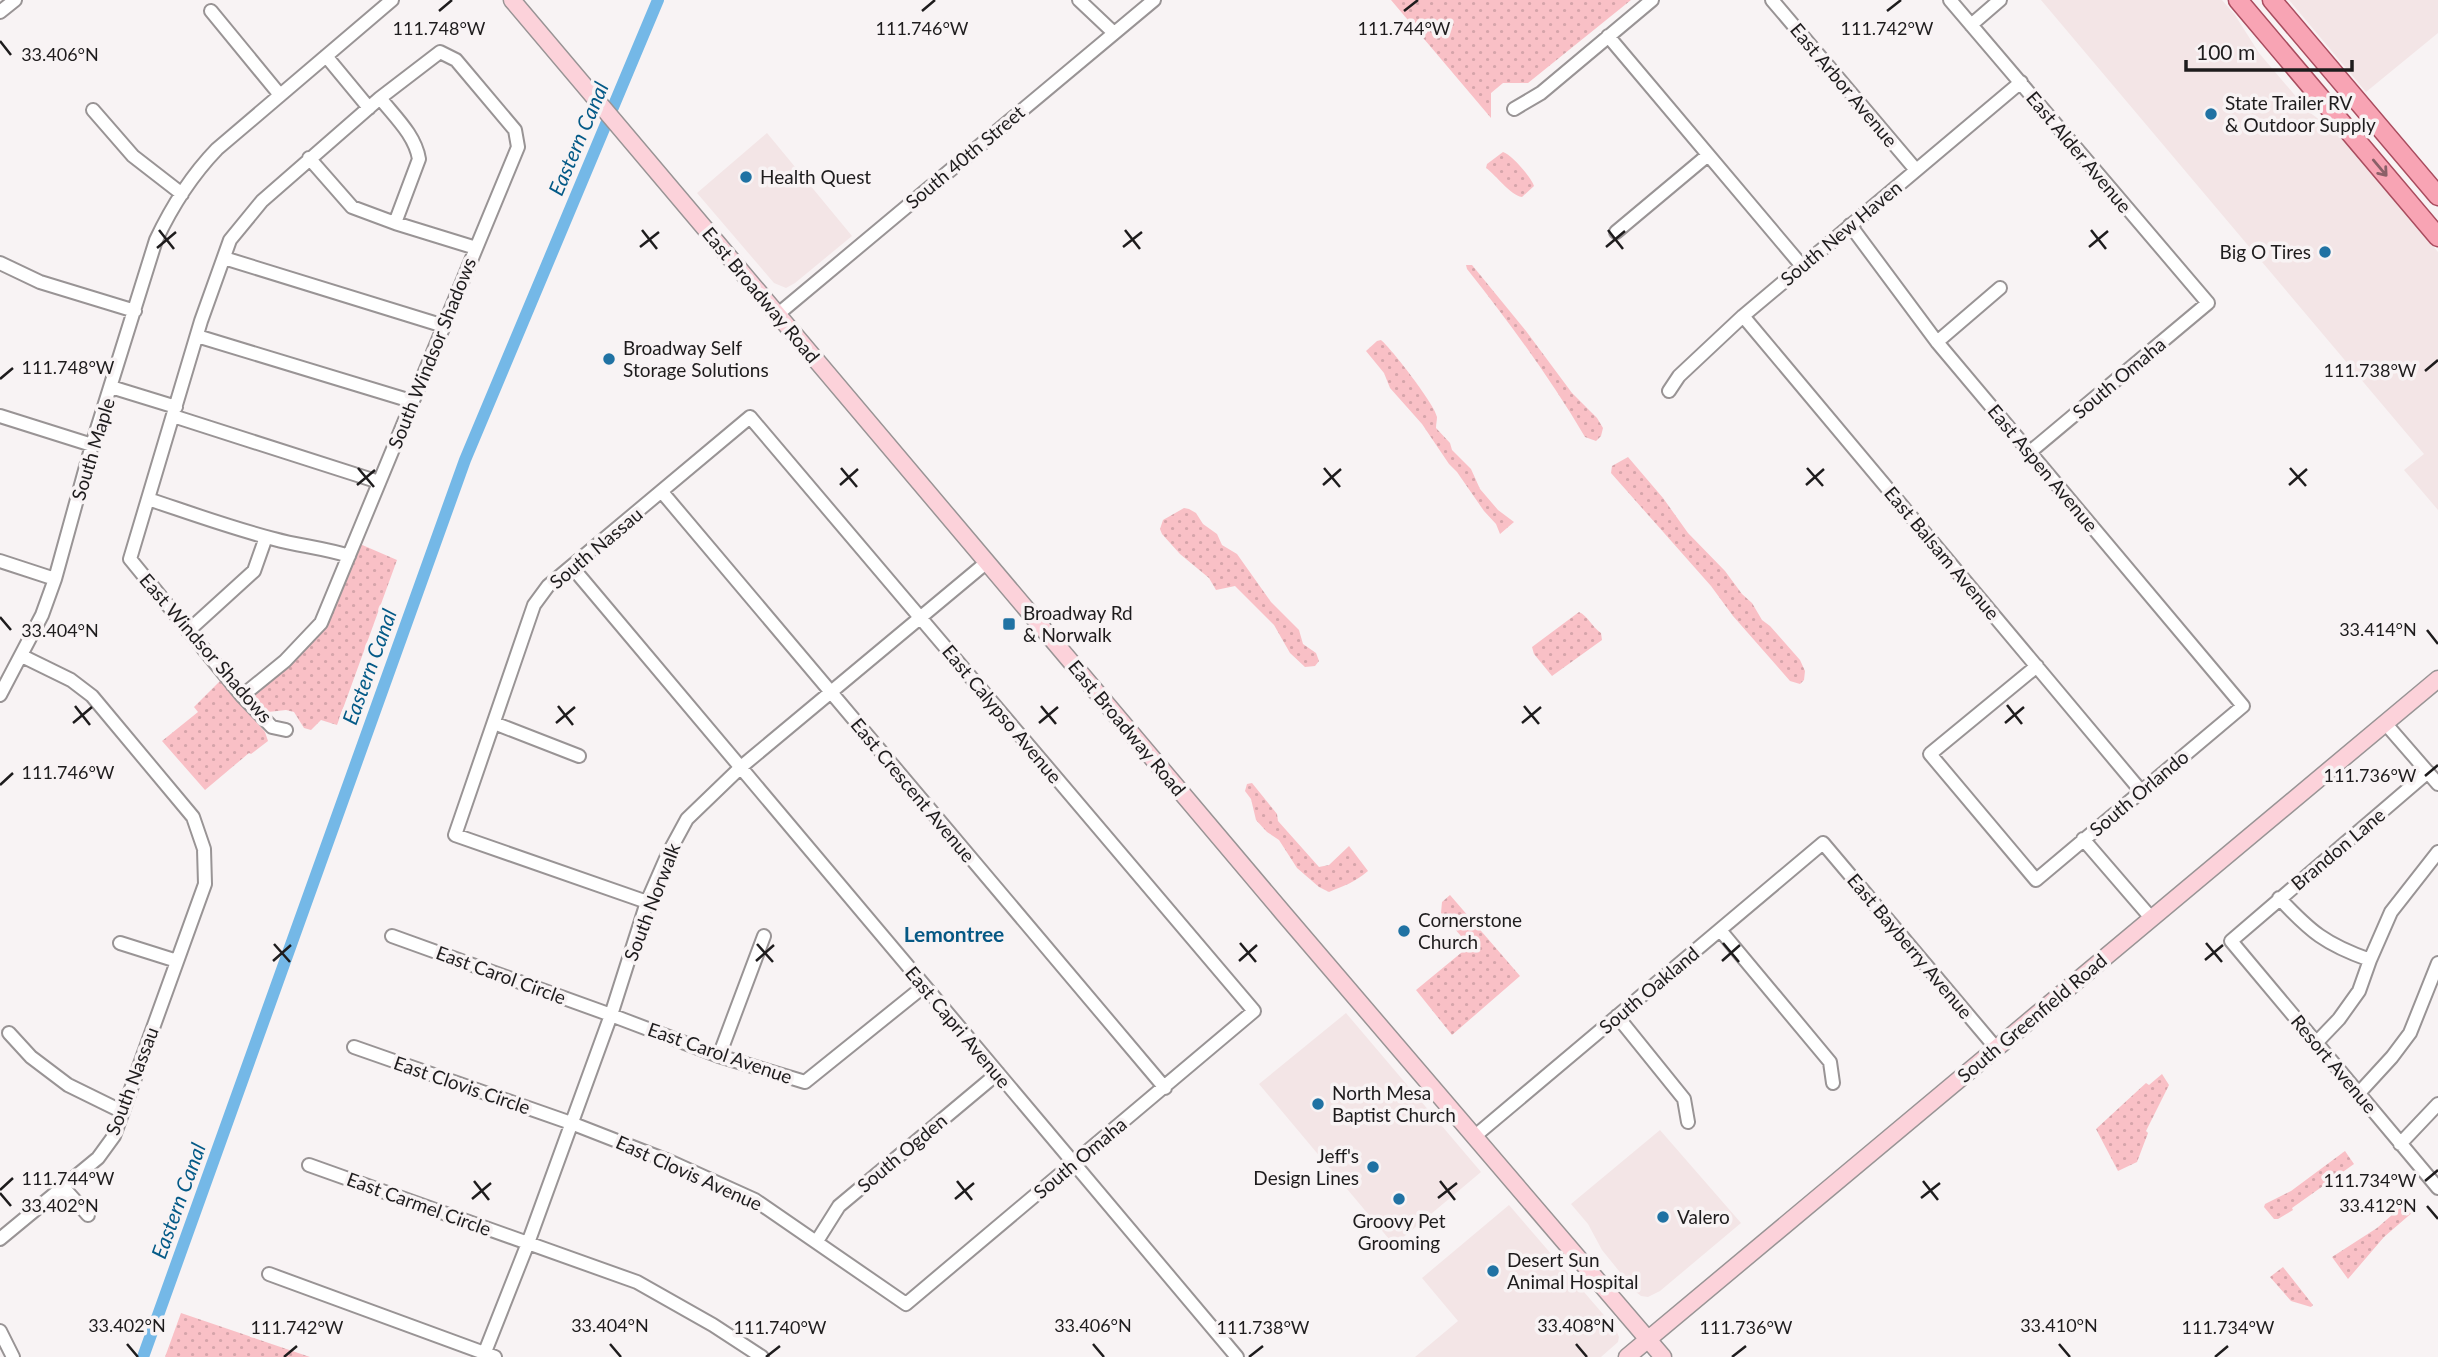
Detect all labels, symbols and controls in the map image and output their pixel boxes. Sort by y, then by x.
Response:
text: 111.748°W [393,17,486,39]
text: 111.746°W [876,17,969,39]
text: 111.744°W [1358,17,1451,39]
text: 111.742°W [1841,17,1934,39]
street label: East Arbor Avenue [1786,18,1903,151]
scale bar [2186,28,2352,72]
text: 100 m [2196,39,2255,64]
text: 33.406°N [21,43,99,65]
water label: Eastern Canal [543,78,613,199]
street label: East Alder Avenue [2022,86,2137,217]
place label: State Trailer RV & Outdoor Supply [2225,91,2376,136]
street label: South 40th Street [901,100,1029,213]
marker: State Trailer RV & Outdoor Supply [2203,106,2219,122]
one-way arrow [2372,159,2388,177]
place label: Health Quest [760,165,871,188]
marker: Health Quest [738,169,754,185]
street label: South New Haven [1775,175,1906,290]
street label: East Broadway Road [698,222,825,367]
place label: Big O Tires [2220,240,2311,263]
marker: Big O Tires [2317,244,2333,260]
street label: South Windsor Shadows [383,254,480,452]
street label: South Omaha [2068,332,2170,423]
place label: Broadway Self Storage Solutions [623,336,769,381]
marker: Broadway Self Storage Solutions [601,351,617,367]
text: 111.748°W [22,356,115,378]
text: 111.738°W [2324,359,2417,381]
street label: South Maple [66,395,119,503]
street label: East Aspen Avenue [1983,399,2103,536]
street label: East Balsam Avenue [1880,481,2005,624]
street label: South Nassau [545,502,647,593]
street label: East Windsor Shadows [135,568,277,727]
place label: Broadway Rd & Norwalk [1023,601,1133,646]
water label: Eastern Canal [336,605,401,728]
marker: Broadway Rd & Norwalk [1001,616,1017,632]
text: 33.414°N [2339,618,2417,640]
text: 33.404°N [21,619,99,641]
street label: East Calypso Avenue [938,640,1067,787]
street label: East Broadway Road [1064,655,1191,800]
street label: East Crescent Avenue [846,713,980,866]
street label: South Orlando [2085,745,2193,841]
text: 111.746°W [22,761,115,783]
text: 111.736°W [2324,764,2417,786]
street label: Brandon Lane [2286,803,2389,895]
street label: South Norwalk [619,839,685,964]
street label: East Bayberry Avenue [1843,868,1978,1023]
place label: Cornerstone Church [1418,908,1522,953]
district label: Lemontree [904,921,1004,946]
marker: Cornerstone Church [1396,923,1412,939]
street label: East Carol Circle [433,940,569,1009]
street label: South Oakland [1594,941,1703,1038]
street label: South Greenfield Road [1952,948,2111,1087]
street label: East Capri Avenue [901,961,1016,1092]
street label: Resort Avenue [2287,1010,2382,1117]
street label: East Carol Avenue [645,1017,795,1088]
street label: South Nassau [100,1023,163,1138]
street label: East Clovis Circle [391,1050,533,1119]
place label: North Mesa Baptist Church [1332,1081,1456,1126]
marker: North Mesa Baptist Church [1310,1096,1326,1112]
street label: South Ogden [852,1108,951,1197]
street label: South Omaha [1029,1112,1131,1203]
street label: East Clovis Avenue [613,1130,766,1215]
water label: Eastern Canal [145,1139,210,1262]
place label: Jeff's Design Lines [1253,1144,1359,1189]
marker: Jeff's Design Lines [1365,1159,1381,1175]
text: 111.744°W [22,1167,115,1189]
street label: East Carmel Circle [344,1167,494,1240]
text: 111.734°W [2324,1169,2417,1191]
marker: Groovy Pet Grooming [1391,1191,1407,1207]
text: 33.402°N [21,1194,99,1216]
text: 33.412°N [2339,1194,2417,1216]
place label: Valero [1677,1205,1730,1228]
place label: Groovy Pet Grooming [1352,1209,1446,1254]
marker: Valero [1655,1209,1671,1225]
place label: Desert Sun Animal Hospital [1507,1248,1639,1293]
marker: Desert Sun Animal Hospital [1485,1263,1501,1279]
text: 33.402°N [88,1314,166,1336]
text: 33.404°N [571,1314,649,1336]
text: 33.406°N [1054,1314,1132,1336]
text: 33.408°N [1537,1314,1615,1336]
text: 33.410°N [2020,1314,2098,1336]
text: 111.742°W [251,1316,344,1338]
text: 111.740°W [734,1316,827,1338]
text: 111.738°W [1217,1316,1310,1338]
text: 111.736°W [1700,1316,1793,1338]
text: 111.734°W [2182,1316,2275,1338]

